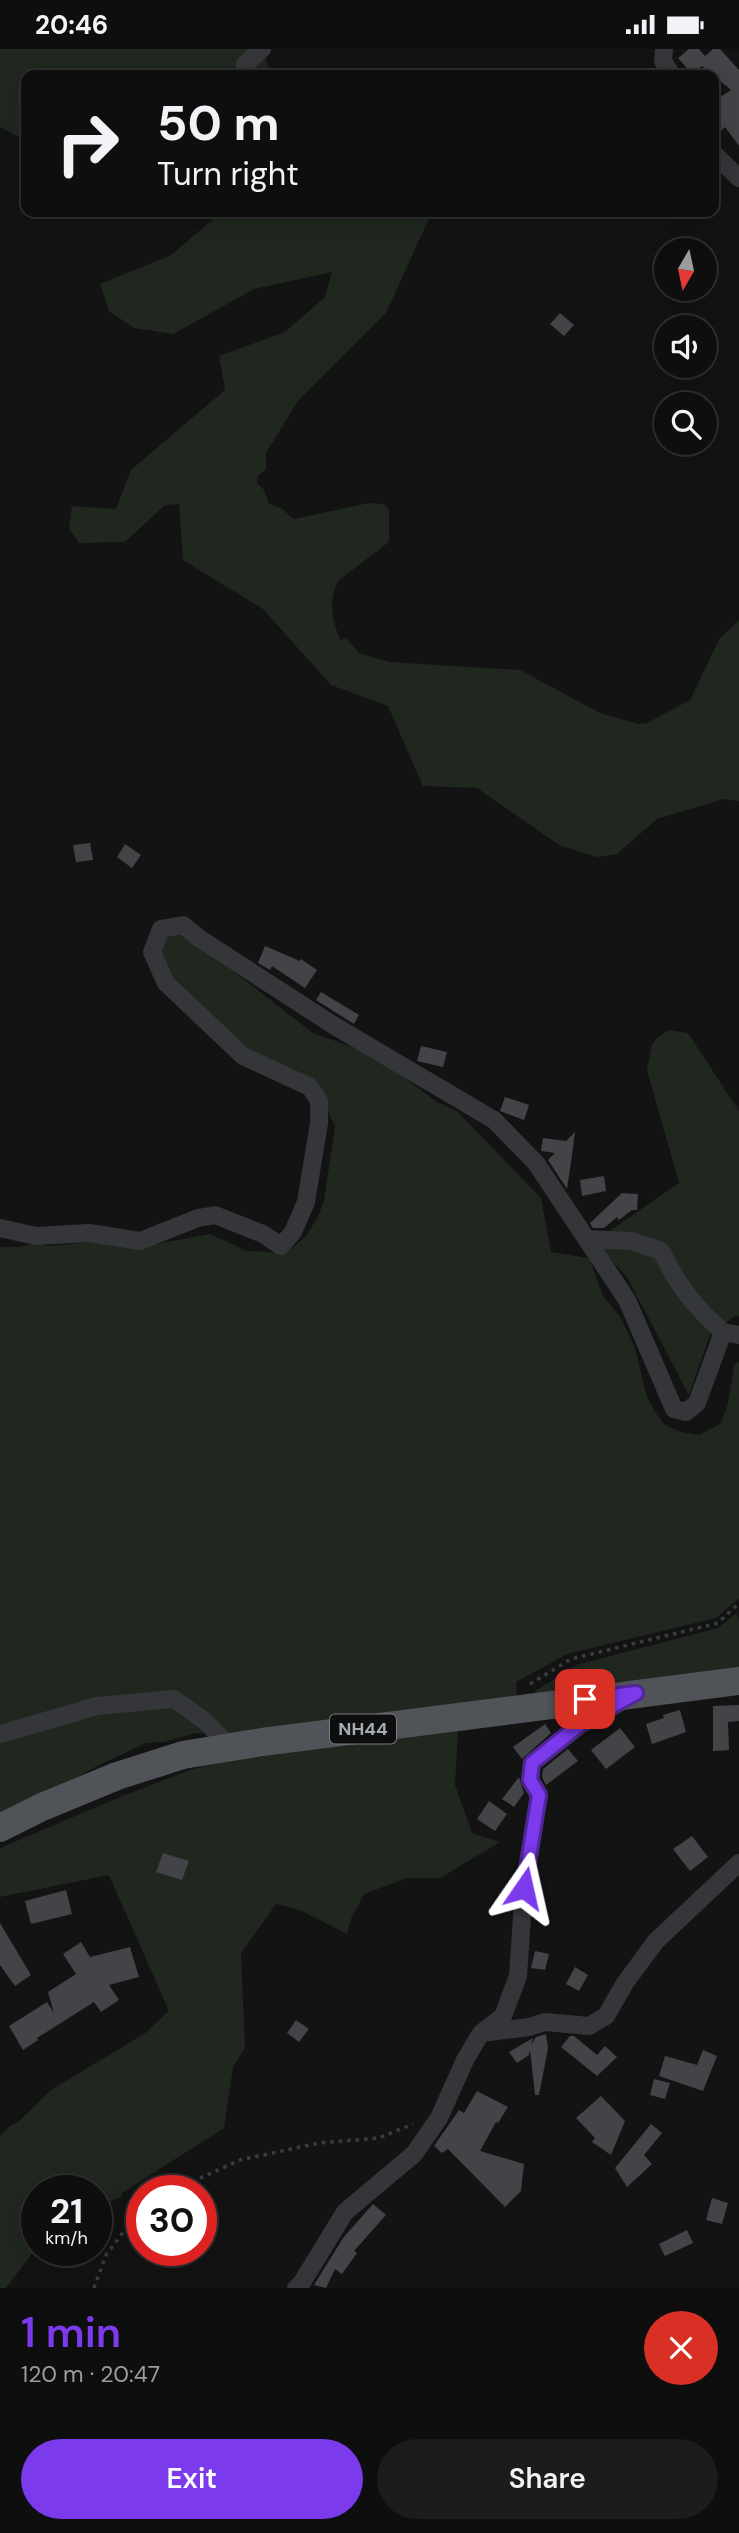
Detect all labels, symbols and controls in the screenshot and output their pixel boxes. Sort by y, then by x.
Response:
text: 20:46 [35,8,108,42]
text: 50 m [157,91,280,155]
icon: right [42,98,133,189]
text: Turn right [157,153,299,195]
north arrow [654,238,718,301]
map controls [654,238,717,455]
button: sound [654,315,717,378]
button: search [654,392,717,455]
pin [555,1669,615,1729]
icon: arrive [566,1680,604,1718]
road number: NH44 [330,1715,396,1743]
position arrow [487,1851,561,1925]
speed limit sign: 30 [126,2175,217,2266]
text: 21 [50,2188,83,2234]
text: km/h [45,2226,88,2250]
text: 1 min [21,2305,121,2360]
button: close [644,2311,718,2385]
text: 120 m · 20:47 [21,2359,160,2389]
button: Exit [21,2439,363,2519]
button: Share [377,2439,718,2519]

